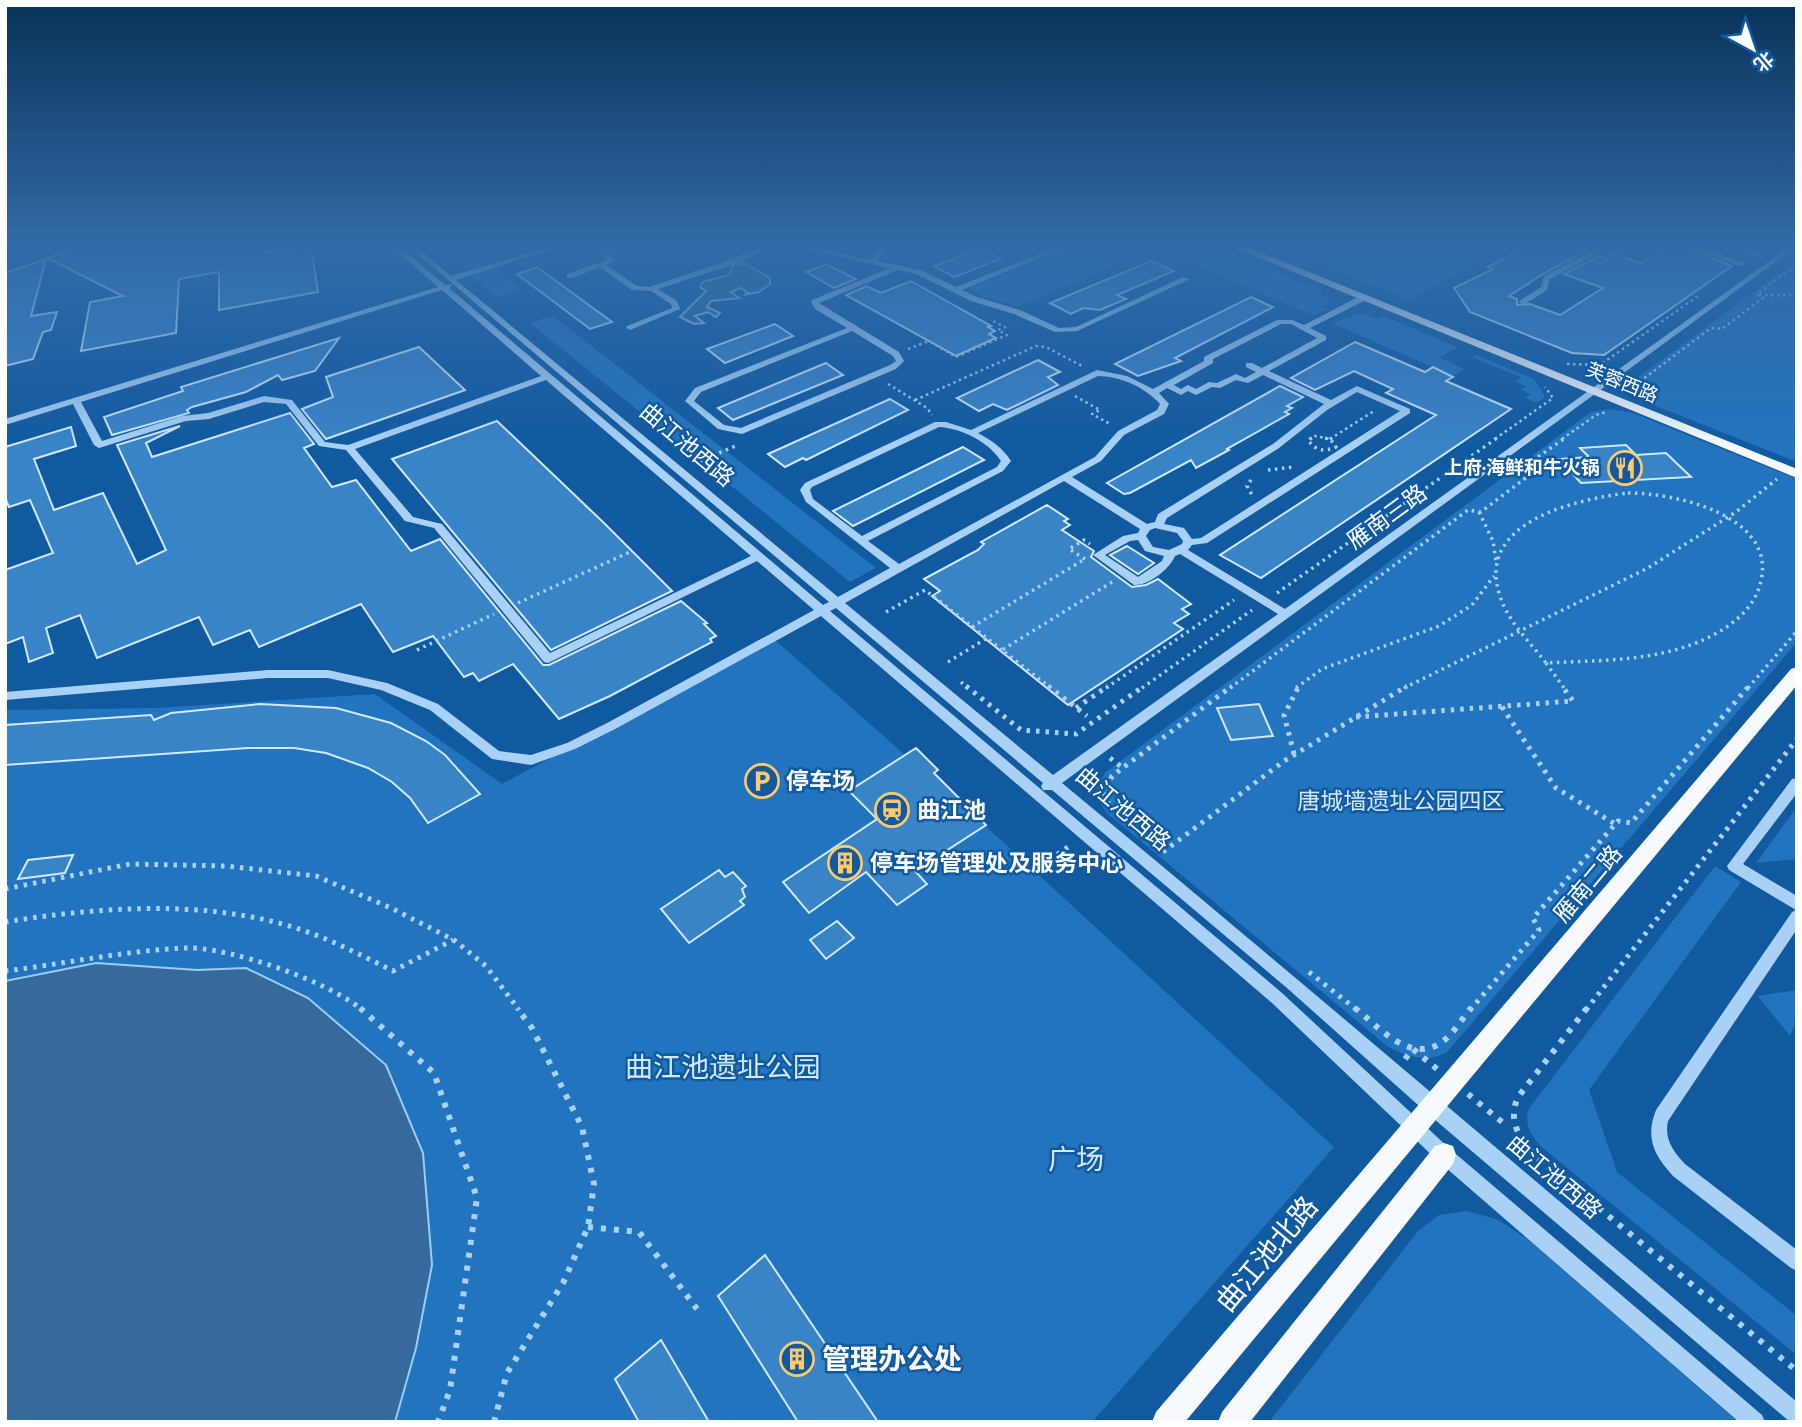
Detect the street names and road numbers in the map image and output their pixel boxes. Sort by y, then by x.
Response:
street label: 芙蓉西路 [1583,359,1661,407]
street label: 曲江池西路 [634,398,740,492]
street label: 雁南三路 [1342,479,1432,555]
street label: 曲江池西路 [1070,762,1176,856]
street label: 雁南二路 [1548,840,1628,928]
street label: 曲江池西路 [1501,1130,1607,1224]
street label: 曲江池北路 [1209,1190,1325,1318]

